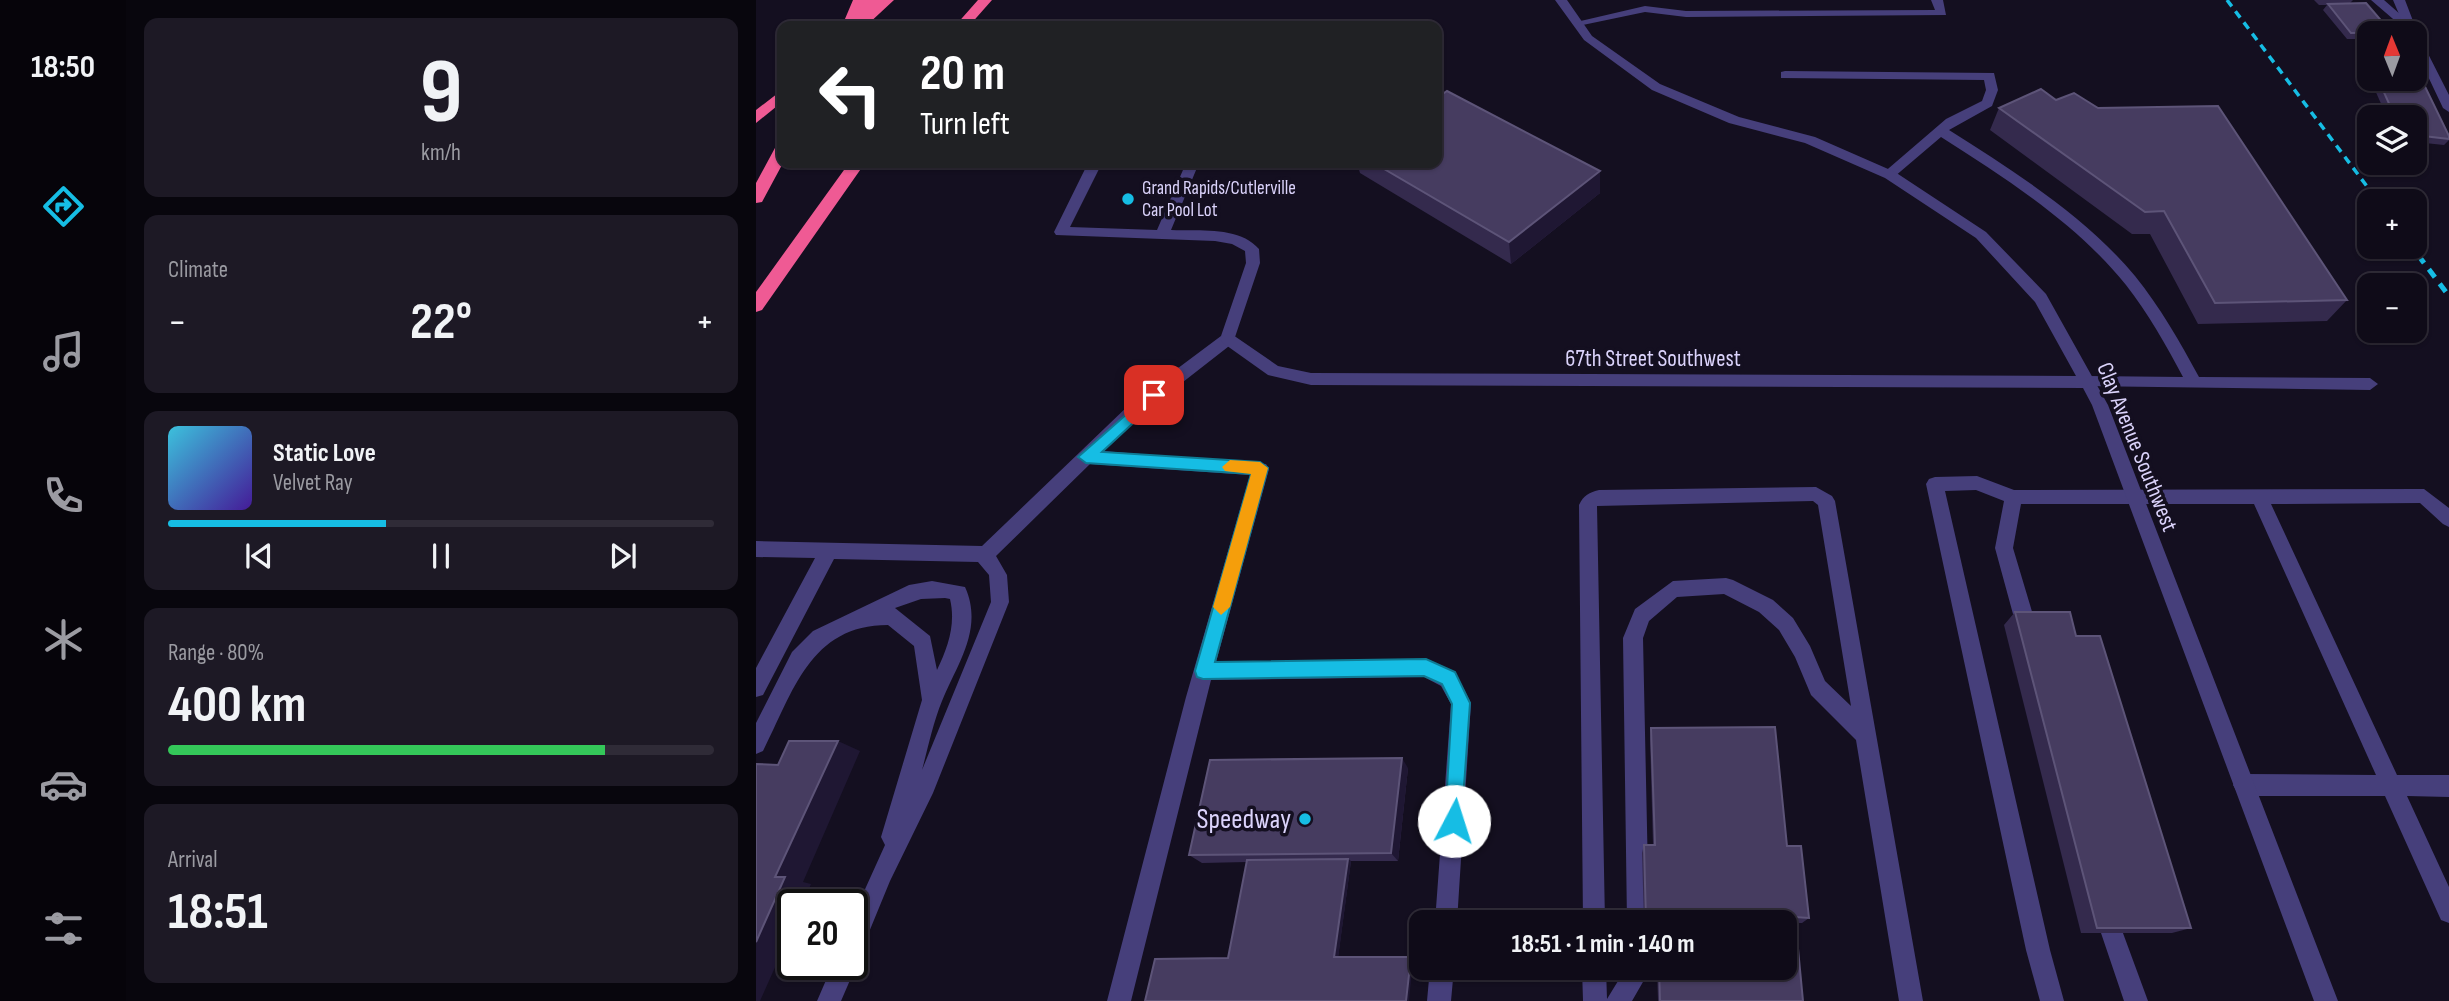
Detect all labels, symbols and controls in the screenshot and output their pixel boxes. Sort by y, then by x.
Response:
north arrow [2357,21,2427,91]
map controls [2357,21,2427,343]
text: 9 [419,39,463,148]
text: 20 m [920,45,1005,104]
text: 18:50 [31,48,95,87]
icon: left [805,49,896,140]
text: Turn left [920,105,1010,144]
button: layers [2357,105,2427,175]
text: km/h [421,139,461,167]
place label: Grand Rapids/Cutlerville Car Pool Lot [1142,177,1296,222]
icon: directions [39,182,88,231]
button: + [2357,189,2427,259]
marker: Grand Rapids/Cutlerville Car Pool Lot [1120,191,1136,207]
text: Climate [168,256,228,284]
button: − [2357,273,2427,343]
text: 22° [410,291,472,354]
text: − [168,300,187,345]
text: + [695,300,714,345]
icon: music [39,327,88,376]
street label: 67th Street Southwest [1565,345,1741,373]
street label: Clay Avenue Southwest [2090,358,2184,536]
pin [1124,365,1184,425]
icon: arrive [1135,376,1173,414]
text: Static Love [273,438,376,469]
text: Velvet Ray [273,469,353,497]
icon: phone [39,471,88,520]
icon: previous [240,537,278,575]
icon: pause [422,537,460,575]
icon: next [604,537,642,575]
icon: climate [39,615,88,664]
text: Range · 80% [168,639,264,667]
text: 400 km [168,674,306,737]
icon: car [39,760,88,809]
position arrow [1417,784,1491,858]
place label: Speedway [1196,803,1291,836]
marker: Speedway [1297,811,1313,827]
text: Arrival [168,846,217,874]
text: 18:51 [168,881,268,944]
speed limit sign: 20 [777,889,868,980]
icon: filters [39,904,88,953]
text: 18:51 · 1 min · 140 m [1511,929,1695,960]

